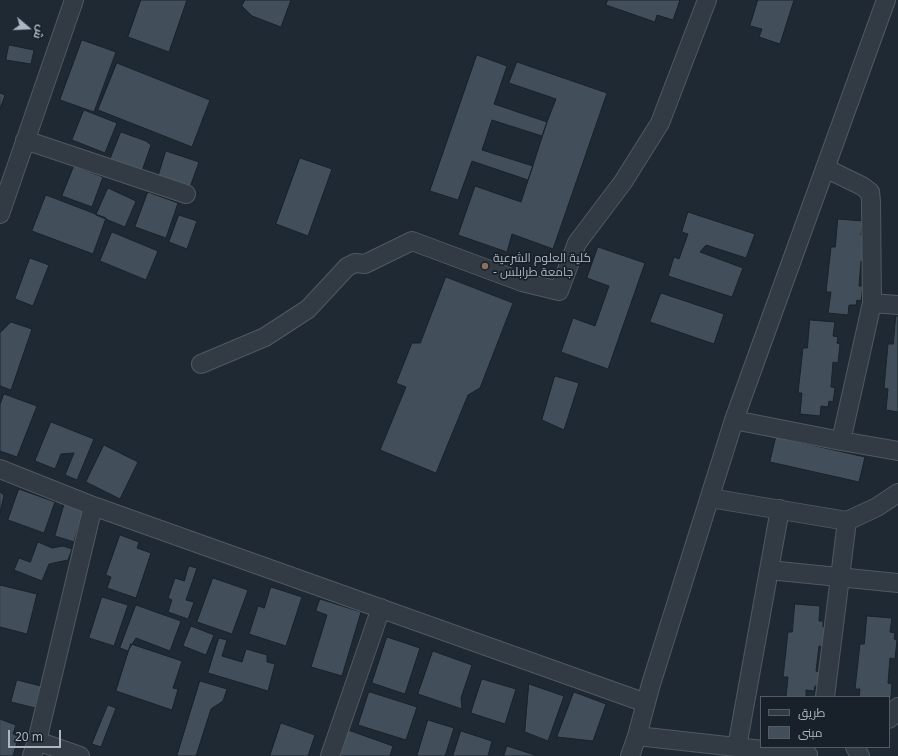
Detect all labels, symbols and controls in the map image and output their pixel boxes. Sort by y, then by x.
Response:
north arrow [8,8,48,48]
text: ش [30,23,49,41]
place label: كلية العلوم الشرعية - جامعة طرابلس [493,252,591,280]
marker: كلية العلوم الشرعية - جامعة طرابلس [480,261,490,271]
legend [760,696,890,748]
text: طريق [798,704,825,721]
scale bar [10,722,63,748]
text: مبنى [798,724,823,741]
text: 20 m [15,728,43,745]

